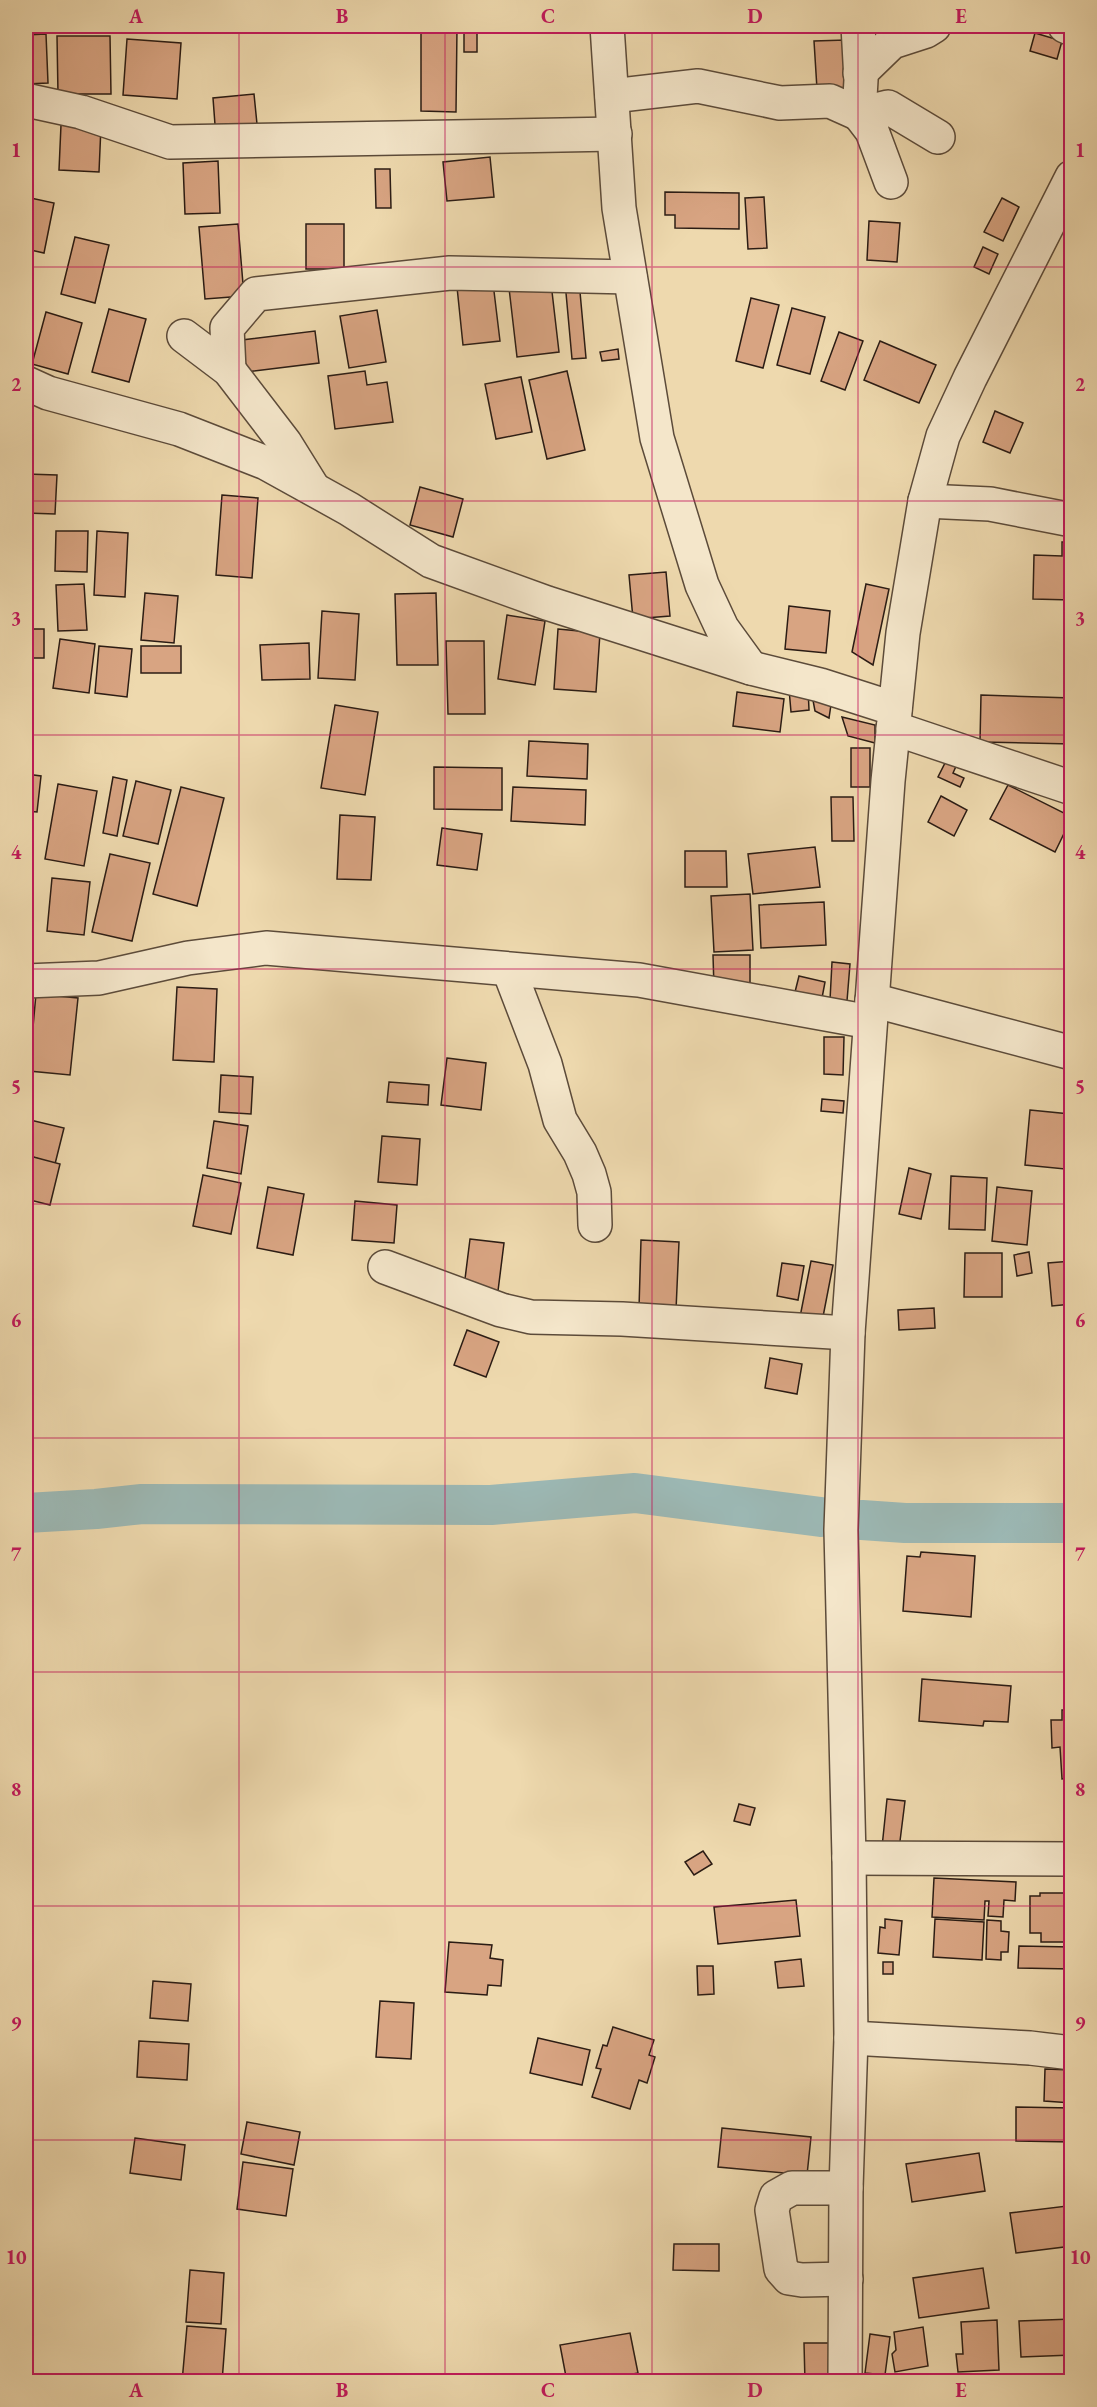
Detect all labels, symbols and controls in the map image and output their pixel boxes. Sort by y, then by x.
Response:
text: A [128,3,144,29]
text: B [336,3,348,29]
text: C [541,3,555,29]
text: D [747,3,763,29]
text: E [955,3,967,29]
text: 1 [11,137,21,163]
text: 1 [1075,137,1085,163]
text: 2 [11,371,22,397]
text: 2 [1075,371,1086,397]
text: 3 [11,605,21,631]
text: 3 [1075,605,1085,631]
text: 4 [11,839,22,865]
text: 4 [1075,839,1086,865]
text: 5 [11,1073,21,1099]
text: 5 [1075,1073,1085,1099]
text: 6 [11,1307,22,1333]
text: 6 [1075,1307,1086,1333]
text: 7 [11,1541,22,1567]
text: 7 [1075,1541,1086,1567]
text: 8 [11,1776,21,1802]
text: 8 [1075,1776,1085,1802]
text: 9 [11,2010,22,2036]
text: 9 [1075,2010,1086,2036]
text: 10 [5,2244,27,2270]
text: 10 [1069,2244,1091,2270]
text: A [128,2377,144,2403]
text: B [336,2377,348,2403]
text: C [541,2377,555,2403]
text: D [747,2377,763,2403]
text: E [955,2377,967,2403]

